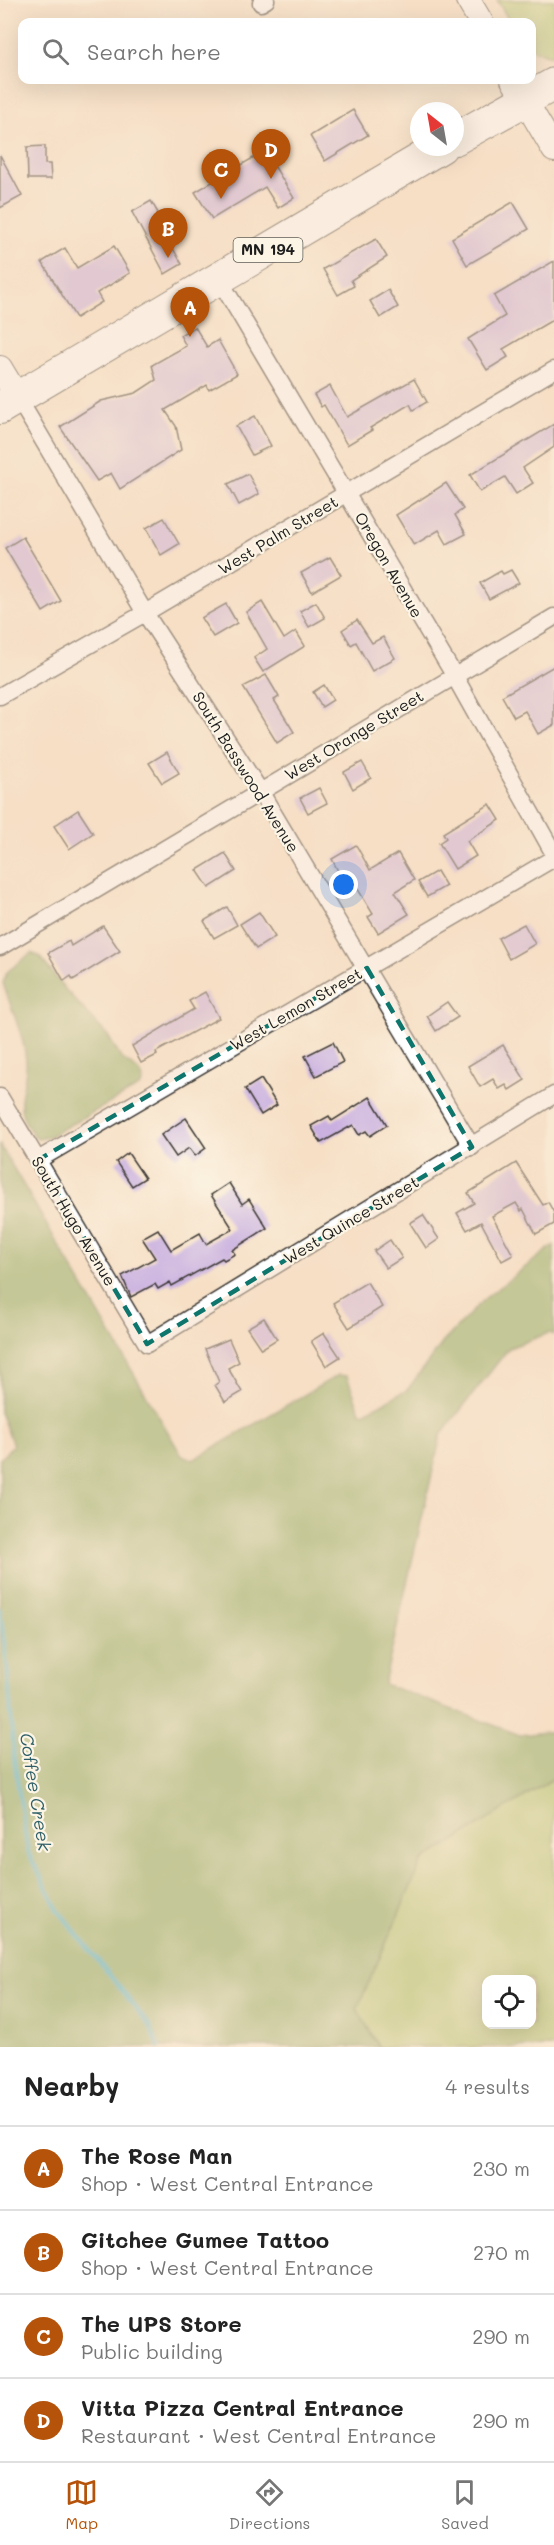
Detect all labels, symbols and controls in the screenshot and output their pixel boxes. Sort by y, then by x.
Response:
search box [18,18,536,84]
icon: search [39,35,72,68]
text: Search here [87,37,221,66]
north arrow [410,102,464,156]
pin: D [252,130,290,179]
pin: C [202,150,240,199]
pin: B [148,208,188,258]
road number: MN 194 [234,238,302,262]
pin: A [170,288,210,337]
street label: West Palm Street [214,490,342,579]
street label: Oregon Avenue [351,508,428,621]
street label: West Orange Street [280,685,427,784]
street label: South Basswood Avenue [188,687,305,856]
your location [329,870,358,899]
street label: West Lemon Street [226,962,366,1055]
street label: South Hugo Avenue [27,1152,122,1290]
street label: West Quince Street [279,1171,422,1268]
water label: Coffee Creek [15,1731,57,1853]
map controls [482,1975,536,2029]
button: locate [482,1975,536,2029]
text: Nearby [24,2069,119,2103]
text: 4 results [445,2073,530,2099]
text: The Rose Man [81,2141,232,2170]
text: A [37,2155,50,2181]
text: 230 m [472,2155,530,2181]
text: Shop · West Central Entrance [81,2170,374,2196]
text: Gitchee Gumee Tattoo [81,2225,329,2254]
text: B [37,2239,50,2265]
text: 270 m [473,2239,530,2265]
text: Shop · West Central Entrance [81,2254,374,2280]
text: The UPS Store [81,2309,242,2338]
text: C [36,2323,51,2349]
text: 290 m [472,2323,530,2349]
text: Public building [81,2338,223,2364]
text: Vitta Pizza Central Entrance [81,2393,404,2422]
text: D [36,2407,51,2433]
text: 290 m [472,2407,530,2433]
text: Restaurant · West Central Entrance [81,2422,436,2448]
tab: Map [65,2476,98,2533]
tab: Directions [229,2476,310,2533]
tab: Saved [441,2476,489,2533]

